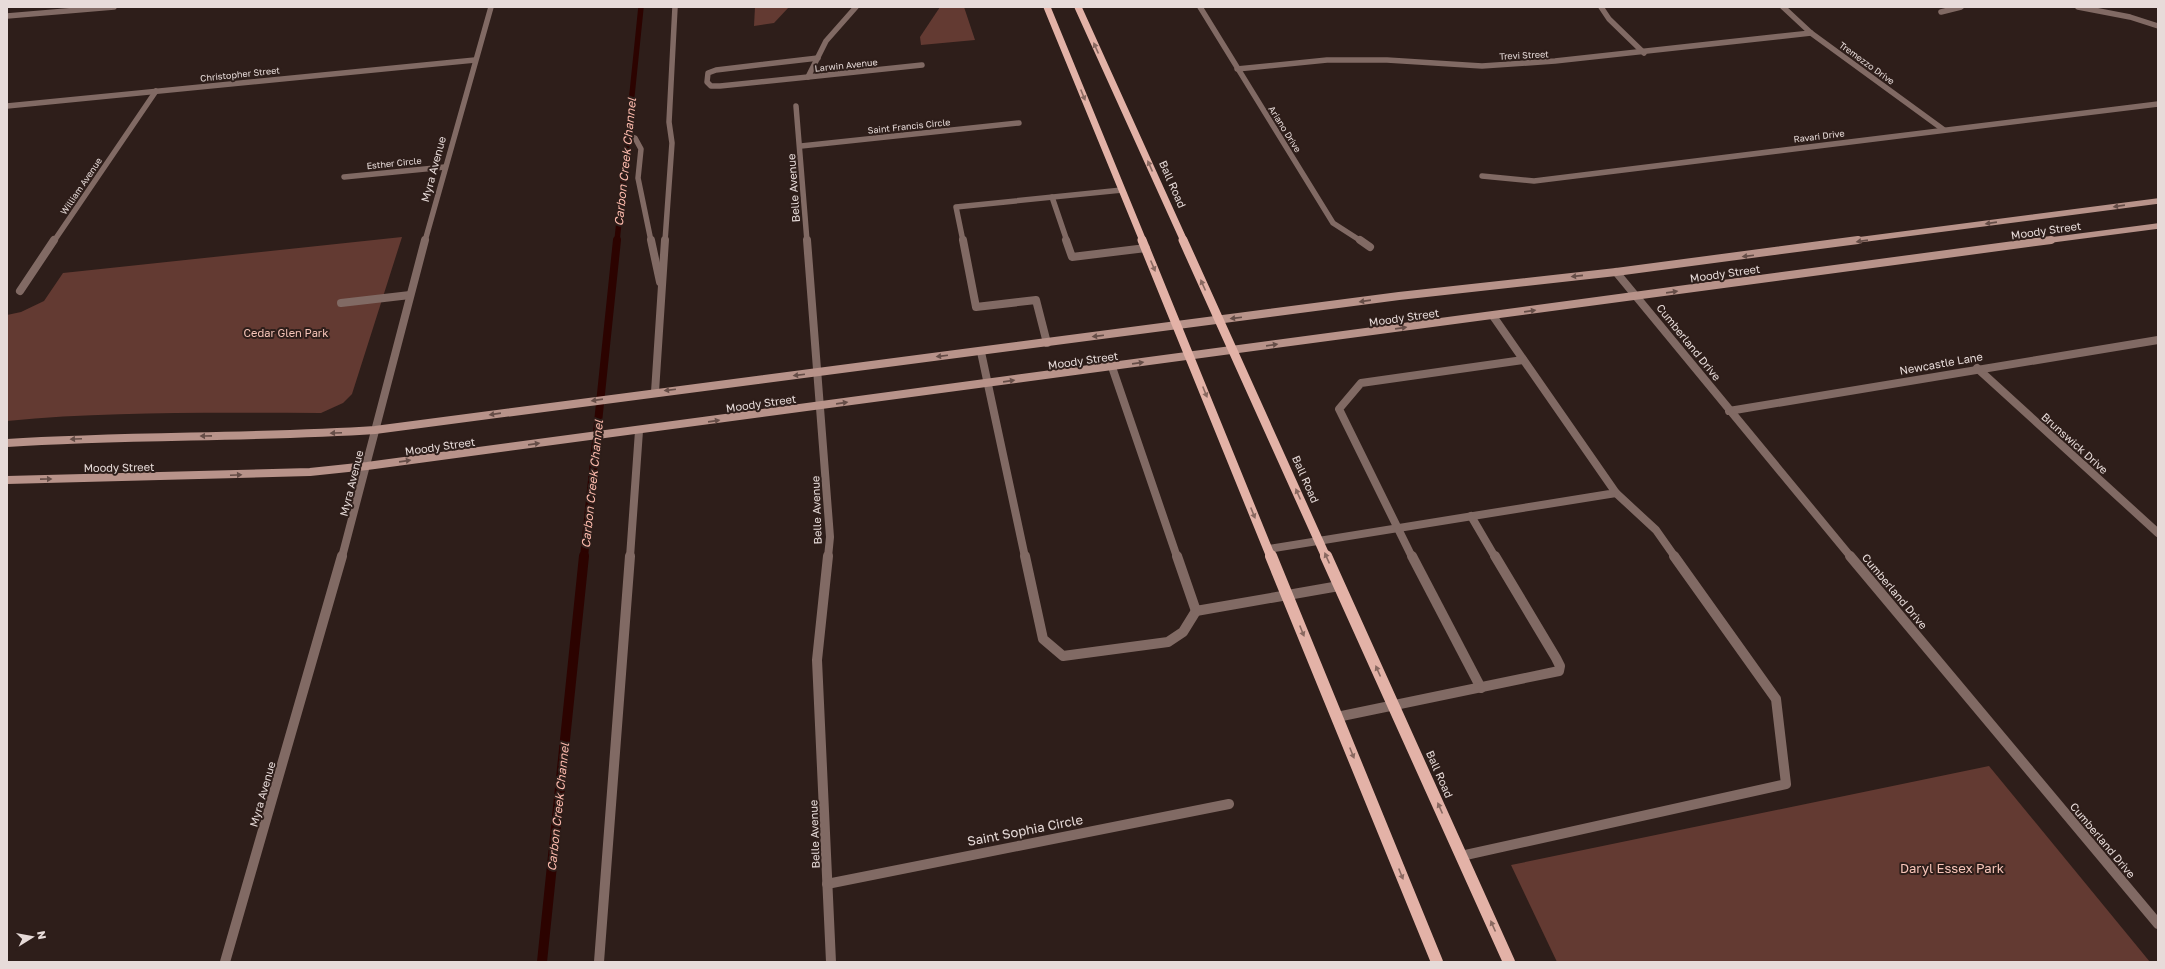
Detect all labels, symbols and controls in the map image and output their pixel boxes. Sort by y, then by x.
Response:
street label: Tremezzo Drive [1837,39,1897,87]
one-way arrow [1093,42,1099,53]
street label: Trevi Street [1499,48,1549,62]
street label: Larwin Avenue [814,56,878,74]
street label: Christopher Street [200,64,281,84]
one-way arrow [1080,89,1086,100]
water label: Carbon Creek Channel [611,96,639,227]
street label: Ariano Drive [1266,104,1304,154]
street label: Saint Francis Circle [867,116,951,136]
street label: Ravari Drive [1793,127,1845,145]
street label: Myra Avenue [418,135,448,203]
street label: Belle Avenue [784,153,802,223]
street label: William Avenue [58,155,104,217]
street label: Esther Circle [366,155,422,171]
street label: Ball Road [1157,158,1189,210]
one-way arrow [1147,161,1153,172]
one-way arrow [2113,203,2125,209]
street label: Moody Street [2010,219,2082,241]
one-way arrow [1984,220,1997,226]
one-way arrow [1856,237,1868,244]
one-way arrow [1742,252,1754,259]
one-way arrow [1150,260,1156,271]
street label: Moody Street [1689,262,1761,284]
one-way arrow [1571,273,1583,280]
one-way arrow [1200,279,1206,290]
one-way arrow [1666,289,1678,295]
one-way arrow [1359,298,1371,304]
street label: Cumberland Drive [1654,301,1724,383]
street label: Moody Street [1368,306,1440,328]
one-way arrow [1524,308,1536,314]
one-way arrow [1230,315,1242,321]
one-way arrow [1395,325,1407,331]
park label: Cedar Glen Park [244,326,328,339]
one-way arrow [1092,333,1104,339]
one-way arrow [1266,342,1278,348]
street label: Moody Street [1047,349,1119,371]
street label: Newcastle Lane [1898,349,1984,377]
one-way arrow [936,353,948,360]
one-way arrow [1132,360,1144,366]
one-way arrow [793,371,805,378]
one-way arrow [1003,378,1015,384]
one-way arrow [664,387,676,394]
one-way arrow [1202,387,1208,399]
street label: Moody Street [725,392,797,414]
one-way arrow [591,397,603,403]
one-way arrow [836,400,848,406]
street label: Brunswick Drive [2039,410,2111,476]
one-way arrow [489,411,501,417]
water label: Carbon Creek Channel [578,418,606,549]
one-way arrow [707,418,720,424]
one-way arrow [330,430,342,437]
one-way arrow [199,433,212,439]
one-way arrow [70,435,82,442]
street label: Moody Street [404,435,476,457]
one-way arrow [528,441,540,447]
street label: Myra Avenue [337,449,365,517]
street label: Ball Road [1290,453,1322,505]
one-way arrow [399,458,411,464]
street label: Moody Street [83,460,155,474]
one-way arrow [230,472,243,478]
street label: Belle Avenue [808,475,824,545]
one-way arrow [40,476,52,483]
one-way arrow [1295,489,1301,500]
one-way arrow [1251,507,1257,519]
street label: Cumberland Drive [1860,551,1930,631]
one-way arrow [1324,552,1330,563]
one-way arrow [1299,625,1305,637]
one-way arrow [1375,665,1381,677]
water label: Carbon Creek Channel [544,741,572,872]
one-way arrow [1349,748,1355,759]
street label: Ball Road [1424,748,1456,800]
street label: Myra Avenue [246,760,278,828]
street label: Belle Avenue [806,799,822,869]
street label: Cumberland Drive [2068,800,2138,880]
one-way arrow [1437,802,1443,814]
street label: Saint Sophia Circle [966,811,1084,849]
park label: Daryl Essex Park [1900,860,2005,876]
one-way arrow [1398,868,1404,879]
north arrow [12,917,52,957]
one-way arrow [1490,921,1496,932]
text: N [35,930,49,940]

